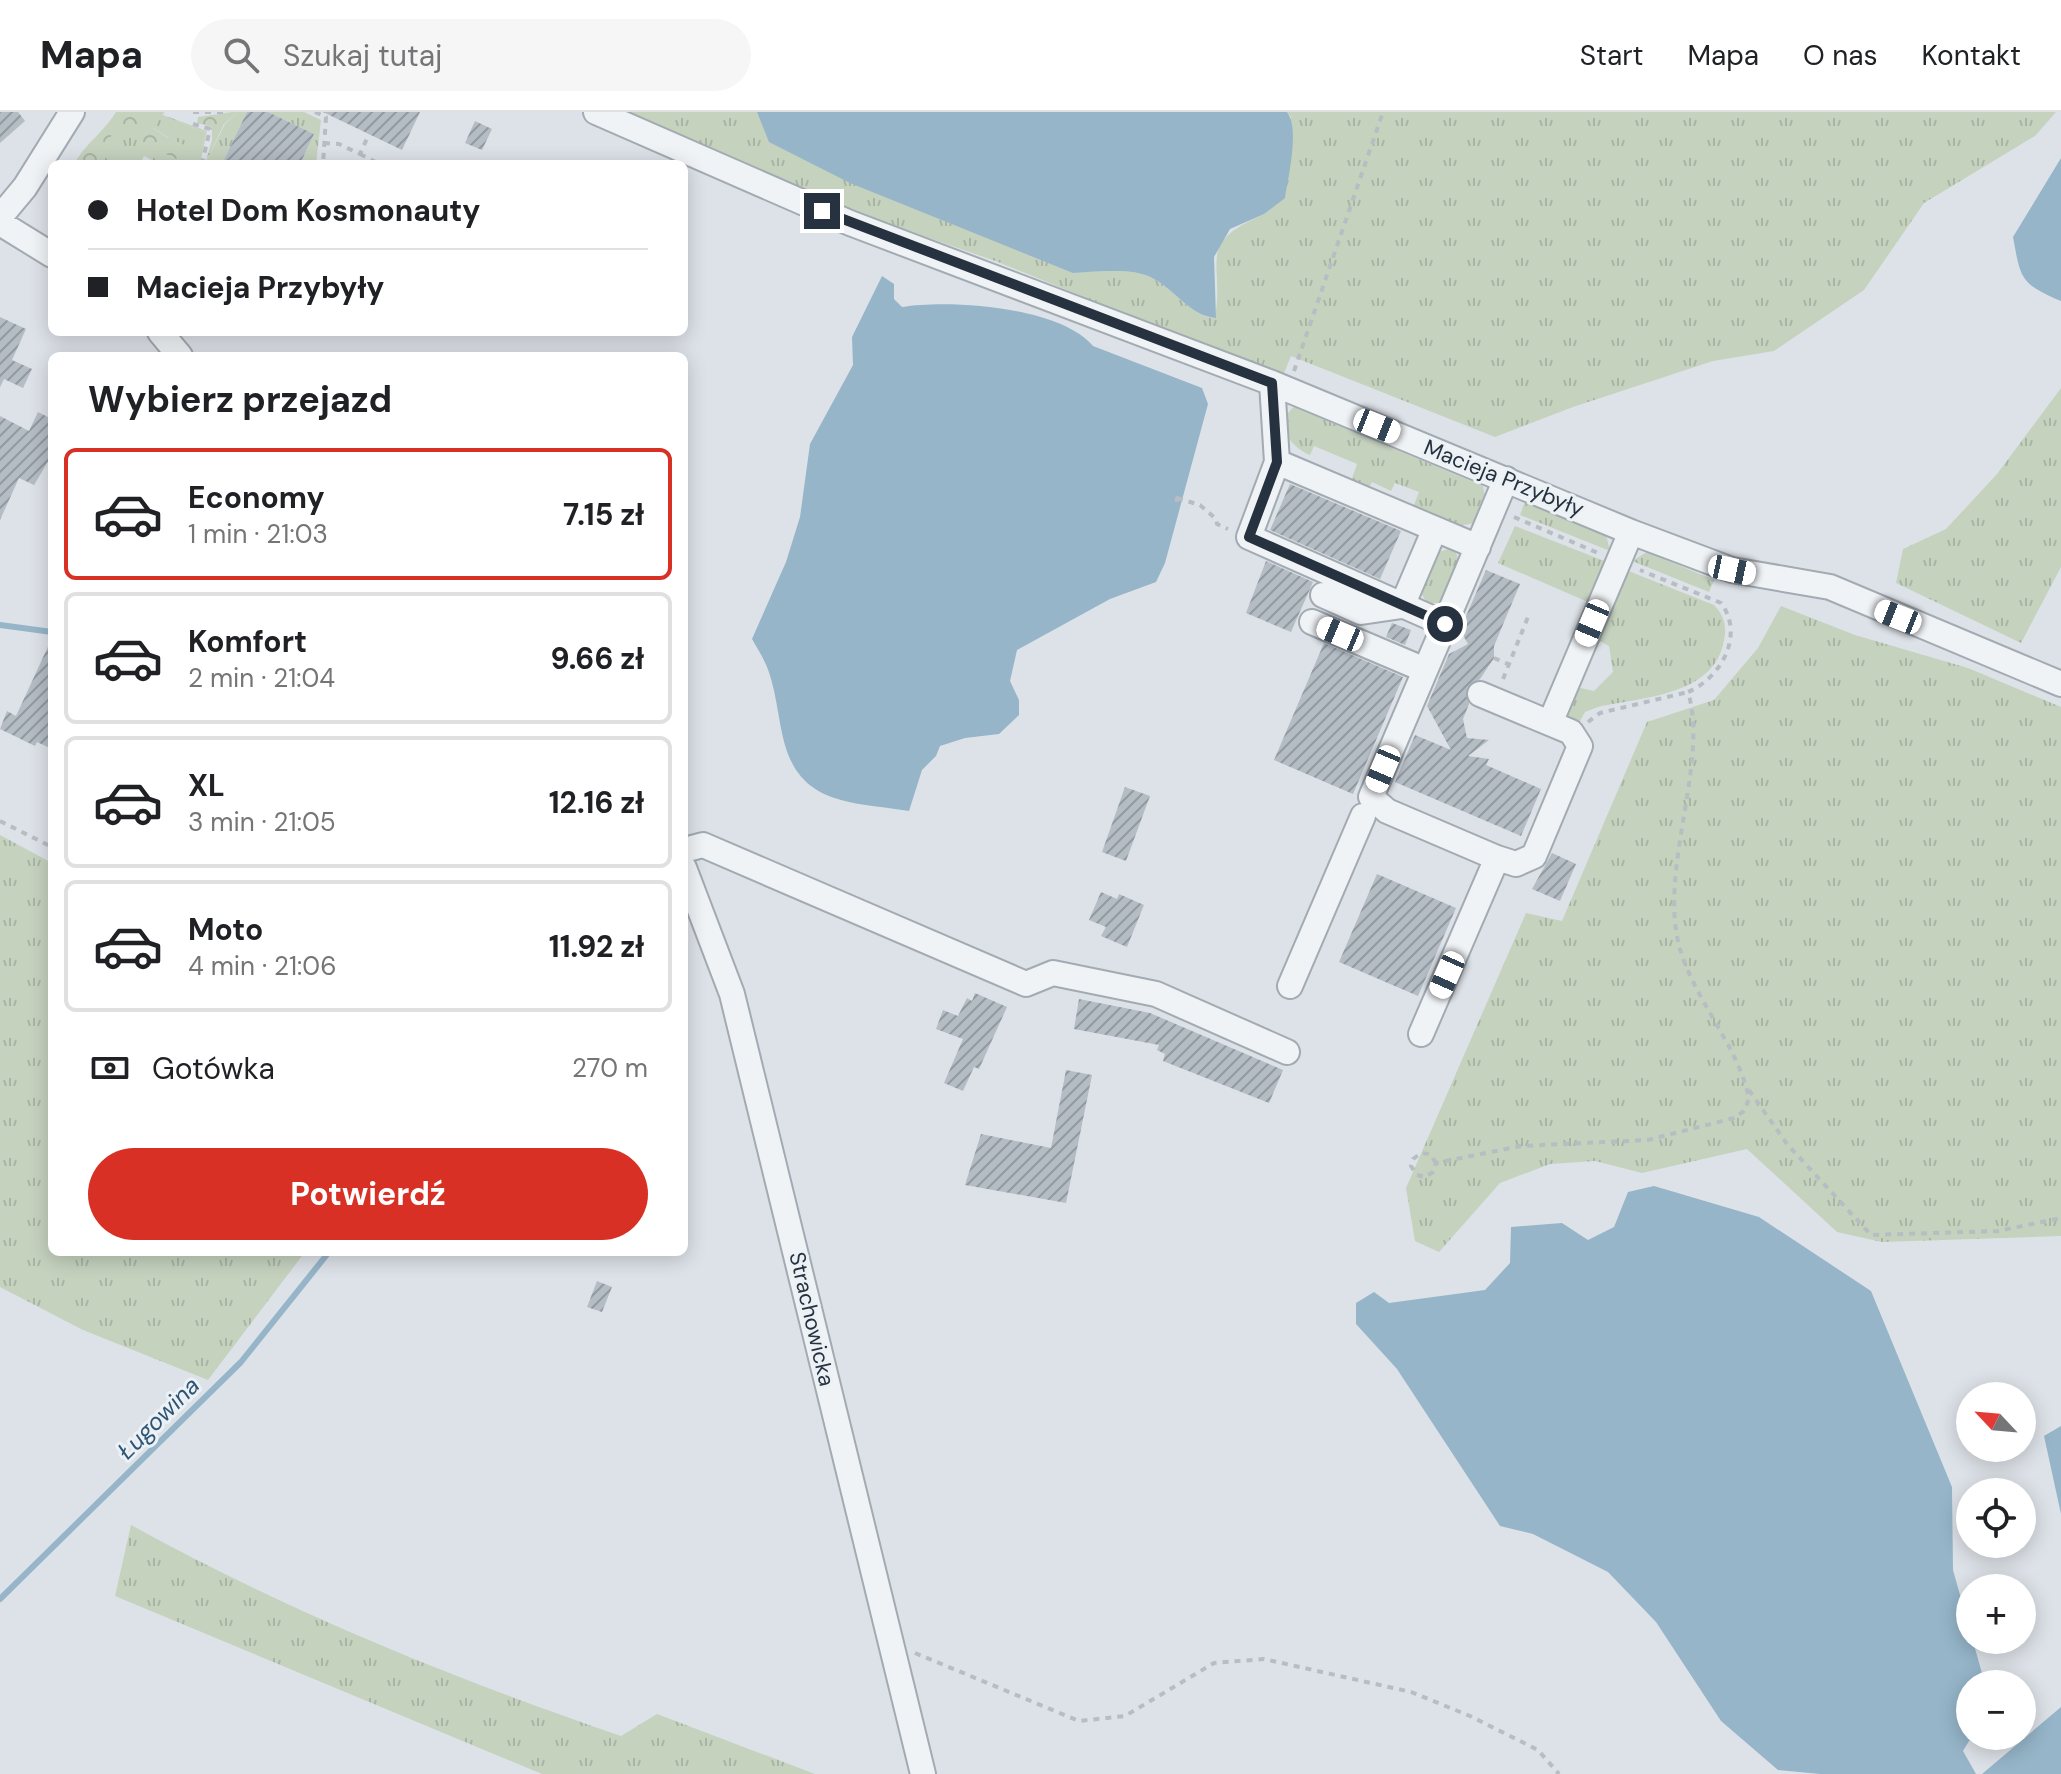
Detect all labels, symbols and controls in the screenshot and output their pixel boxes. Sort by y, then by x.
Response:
search box [191,19,751,91]
text: Mapa [40,30,143,80]
icon: search [219,33,263,77]
text: Szukaj tutaj [283,36,442,75]
text: Start [1580,37,1644,74]
text: Mapa [1688,37,1759,74]
text: O nas [1803,37,1878,74]
text: Kontakt [1922,37,2021,74]
text: Hotel Dom Kosmonauty [136,191,480,230]
route end [804,193,840,229]
text: Macieja Przybyły [136,268,384,307]
text: Wybierz przejazd [88,376,392,423]
car [1350,406,1404,446]
street label: Macieja Przybyły [1420,433,1588,523]
icon: car [92,478,164,550]
text: Economy [188,478,325,517]
text: 7.15 zł [563,495,644,534]
text: 1 min · 21:03 [188,517,328,551]
car [1706,553,1758,587]
car [1572,596,1612,650]
car [1871,597,1925,637]
route start [1427,606,1463,642]
car [1313,614,1367,654]
icon: car [92,622,164,694]
text: Komfort [188,622,307,661]
text: 9.66 zł [551,639,644,678]
text: 2 min · 21:04 [188,661,335,695]
car [1363,742,1403,796]
icon: car [92,766,164,838]
text: XL [188,766,225,805]
text: 12.16 zł [549,783,644,822]
text: 3 min · 21:05 [188,805,336,839]
icon: car [92,910,164,982]
text: Moto [188,910,263,949]
text: 11.92 zł [549,927,644,966]
car [1426,948,1468,1002]
text: 4 min · 21:06 [188,949,336,983]
icon: cash [88,1046,132,1090]
text: Gotówka [152,1049,275,1088]
text: 270 m [572,1051,648,1085]
button: Potwierdź [88,1148,648,1240]
street label: Strachowicka [782,1249,842,1389]
water label: Ługowina [110,1370,206,1466]
north arrow [1956,1382,2036,1462]
map controls [1956,1382,2036,1750]
button: locate [1956,1478,2036,1558]
button: + [1956,1574,2036,1654]
button: − [1956,1670,2036,1750]

